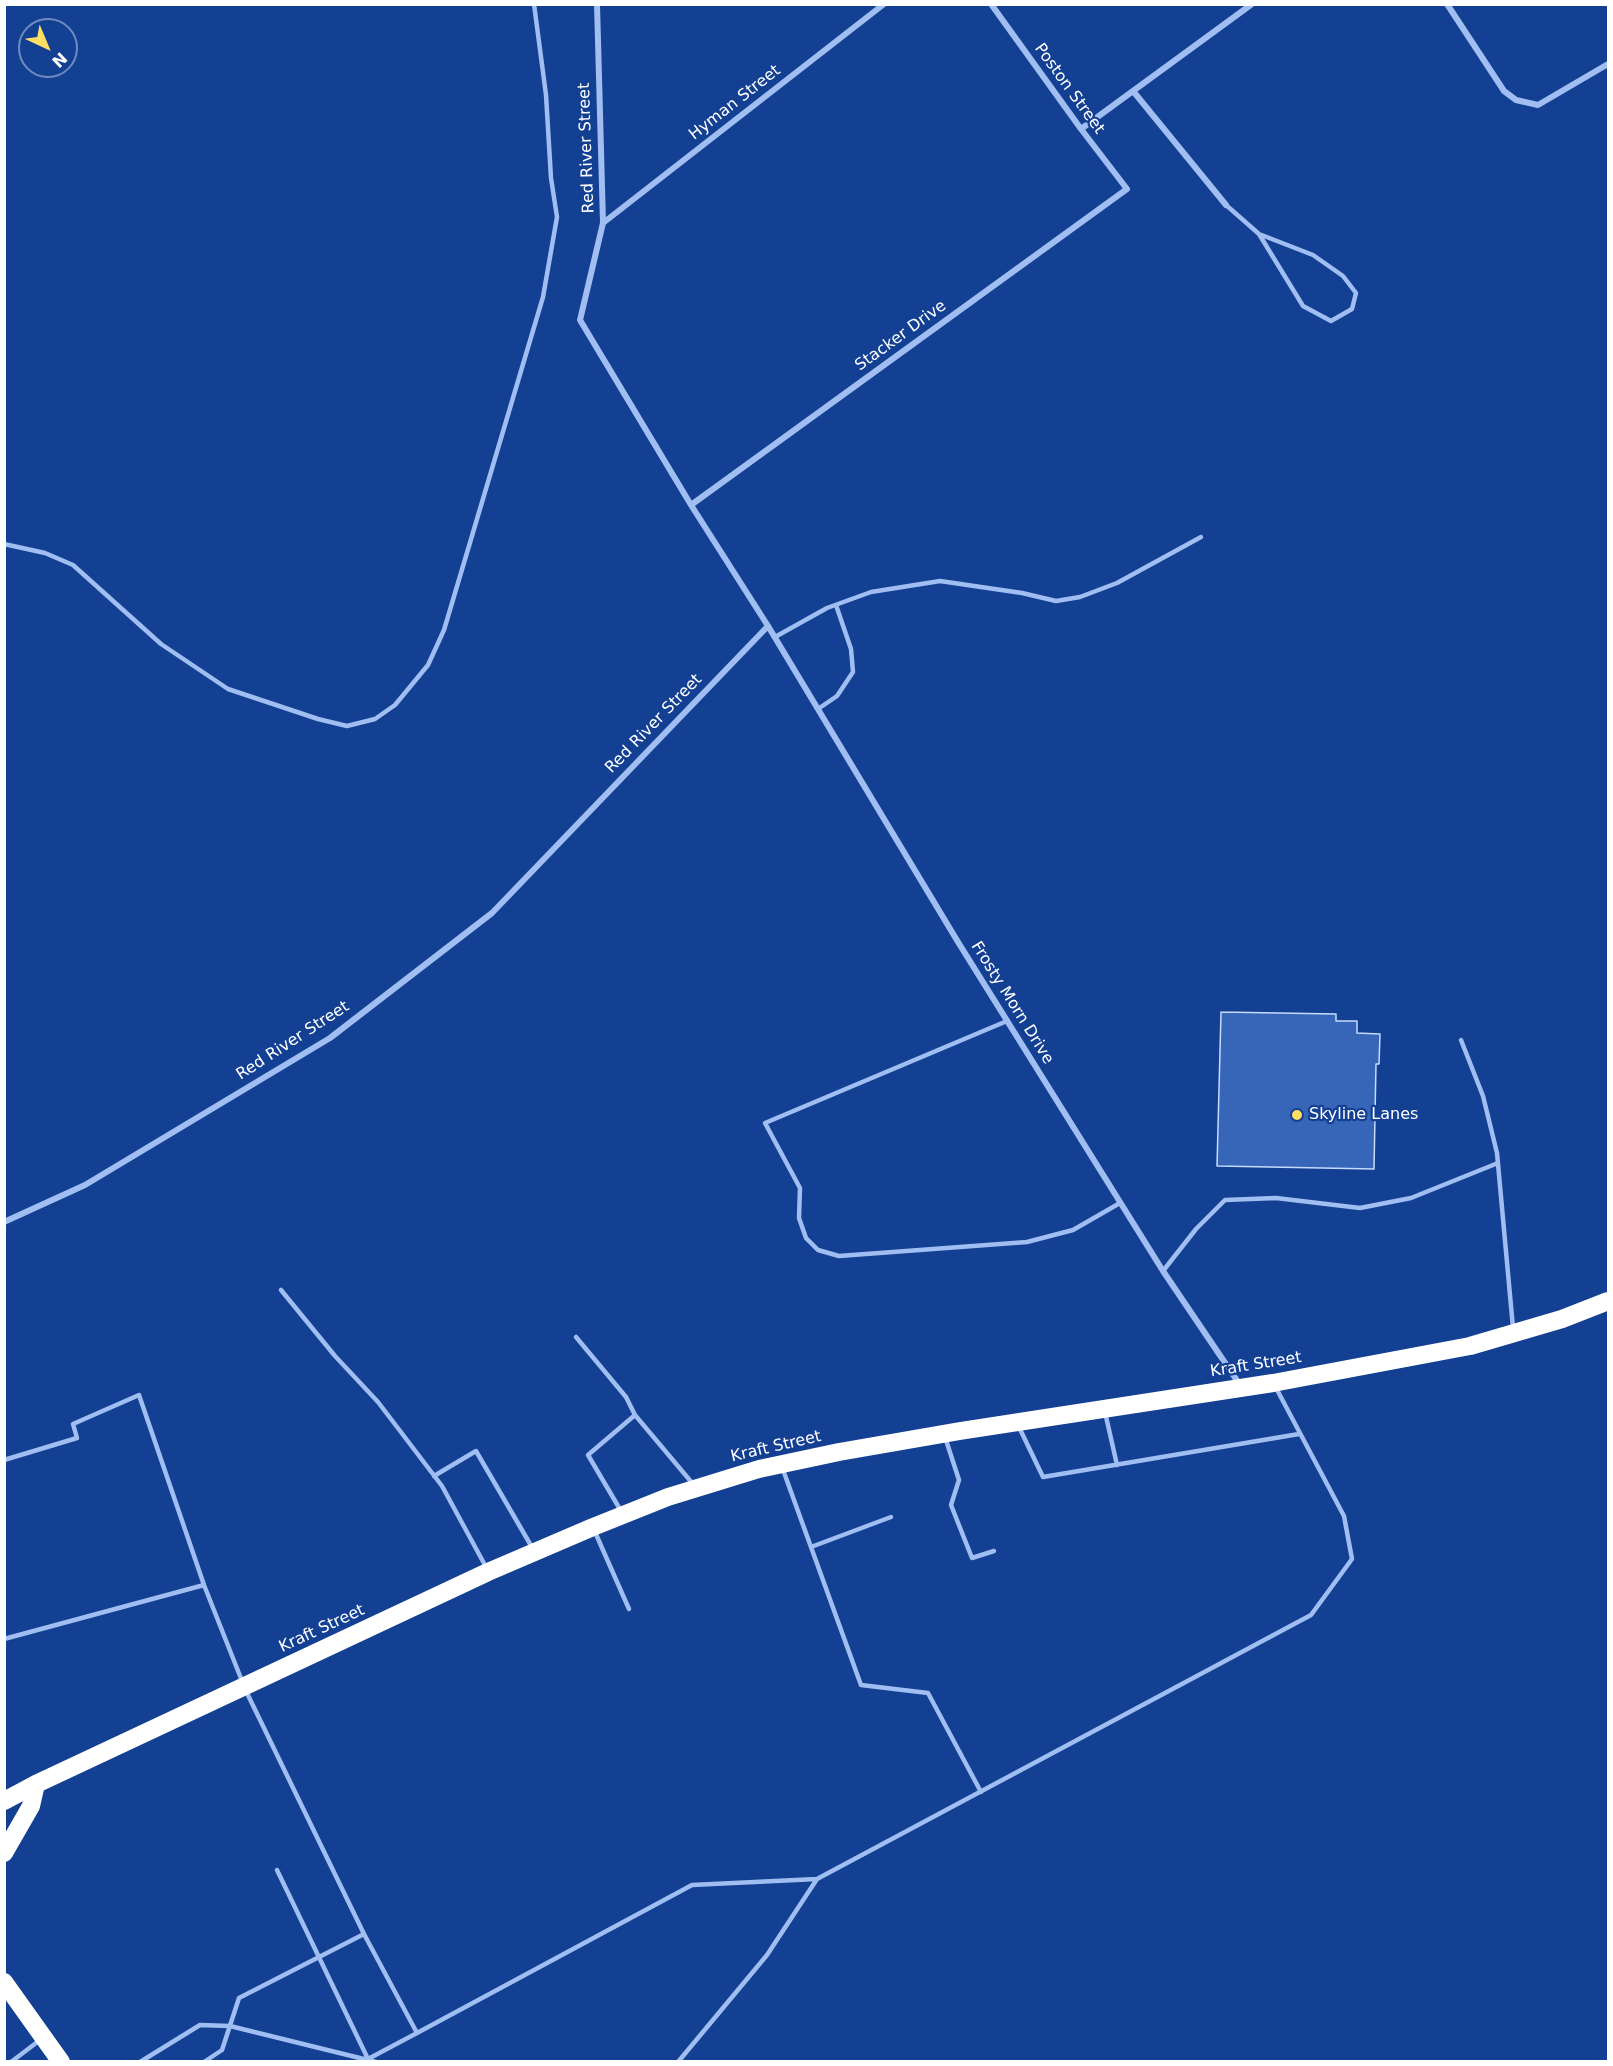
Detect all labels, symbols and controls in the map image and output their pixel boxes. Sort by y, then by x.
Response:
north arrow [18,18,78,78]
street label: Poston Street [1030,40,1108,138]
text: N [48,48,71,71]
street label: Hyman Street [685,61,785,145]
street label: Red River Street [575,82,599,214]
street label: Stacker Drive [852,297,950,375]
street label: Red River Street [602,670,706,778]
street label: Frosty Morn Drive [967,938,1057,1068]
street label: Red River Street [233,997,353,1085]
place label: Skyline Lanes [1309,1105,1418,1125]
marker: Skyline Lanes [1290,1108,1304,1122]
street label: Kraft Street [1209,1348,1303,1382]
street label: Kraft Street [729,1427,823,1467]
street label: Kraft Street [276,1601,368,1657]

